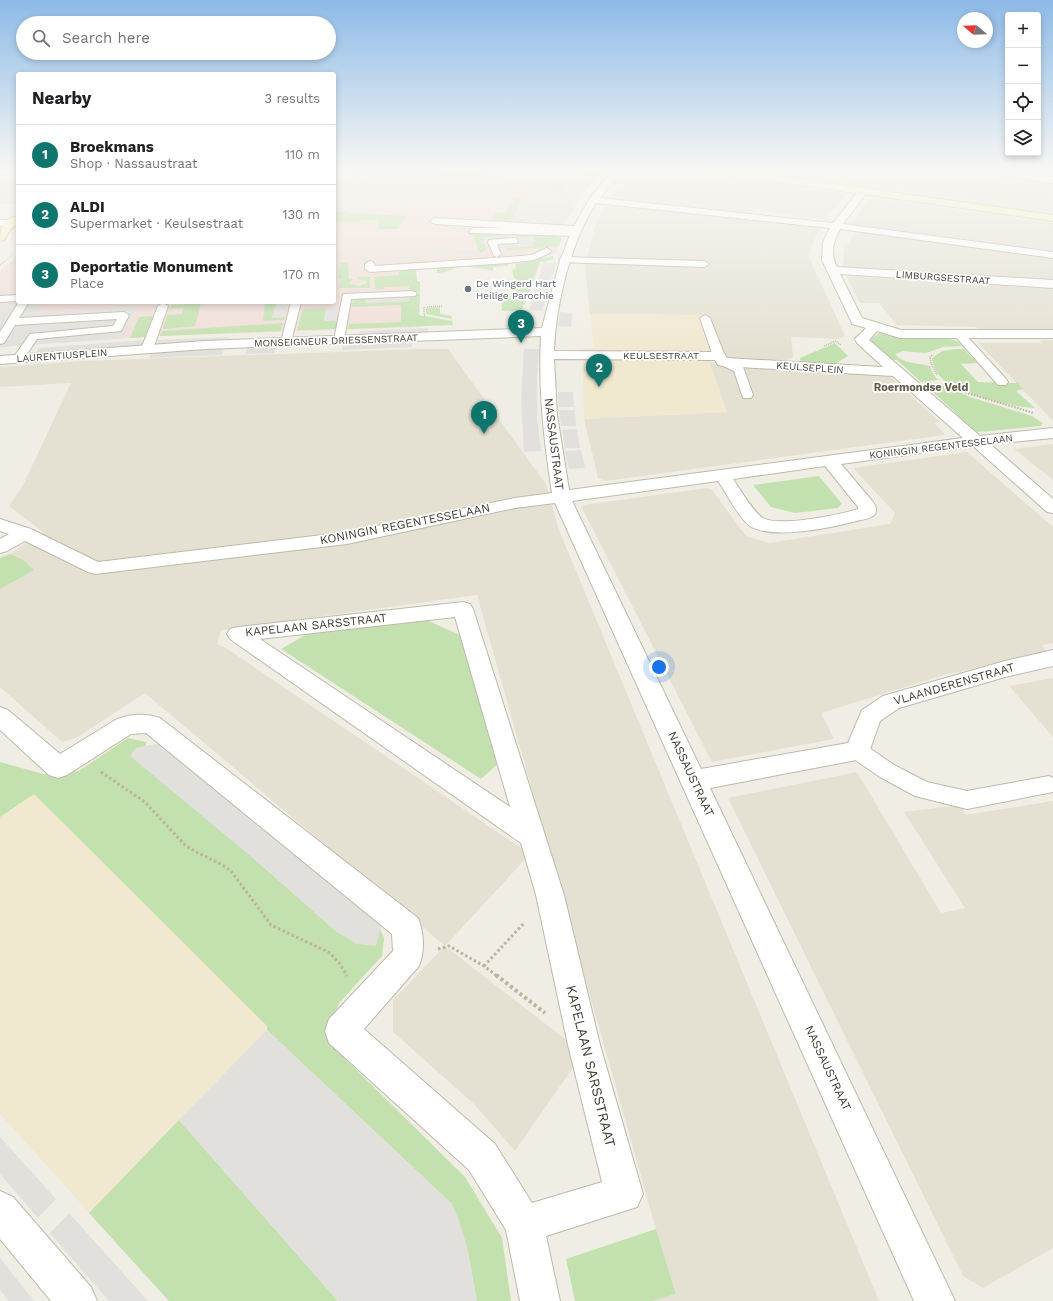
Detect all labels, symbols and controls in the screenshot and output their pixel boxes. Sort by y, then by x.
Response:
north arrow [957,12,993,48]
map controls [1005,12,1041,156]
button: + [1005,12,1041,48]
search box [16,16,336,60]
icon: search [30,27,52,49]
text: Search here [62,29,150,47]
button: − [1005,48,1041,84]
button: locate [1005,84,1041,120]
text: Nearby [32,88,91,108]
text: 3 results [265,91,320,106]
button: layers [1005,120,1041,156]
text: Broekmans [70,138,154,156]
text: 1 [42,147,48,162]
text: 110 m [285,147,320,162]
text: Shop · Nassaustraat [70,156,197,171]
text: ALDI [70,198,105,216]
text: 2 [41,207,49,222]
text: 130 m [282,207,320,222]
text: Supermarket · Keulsestraat [70,216,243,231]
text: Deportatie Monument [70,258,233,276]
text: 3 [41,267,49,282]
text: 170 m [283,267,320,282]
street label: LIMBURGSESTRAAT [895,269,991,286]
text: Place [70,276,104,291]
place label: De Wingerd Hart Heilige Parochie [476,278,557,301]
marker: De Wingerd Hart Heilige Parochie [463,284,473,294]
pin: 3 [508,310,534,343]
street label: MONSEIGNEUR DRIESSENSTRAAT [254,332,418,349]
street label: LAURENTIUSPLEIN [16,347,108,364]
street label: KEULSESTRAAT [623,350,699,361]
pin: 2 [586,354,612,387]
street label: KEULSEPLEIN [776,360,844,375]
district label: Roermondse Veld [874,381,968,394]
street label: NASSAUSTRAAT [541,397,567,491]
pin: 1 [471,401,497,434]
street label: KONINGIN REGENTESSELAAN [869,432,1013,461]
street label: KONINGIN REGENTESSELAAN [319,501,491,547]
street label: KAPELAAN SARSSTRAAT [244,611,388,639]
your location [649,657,669,677]
street label: VLAANDERENSTRAAT [892,660,1016,708]
street label: NASSAUSTRAAT [665,729,717,819]
street label: KAPELAAN SARSSTRAAT [563,983,619,1149]
street label: NASSAUSTRAAT [802,1023,854,1113]

